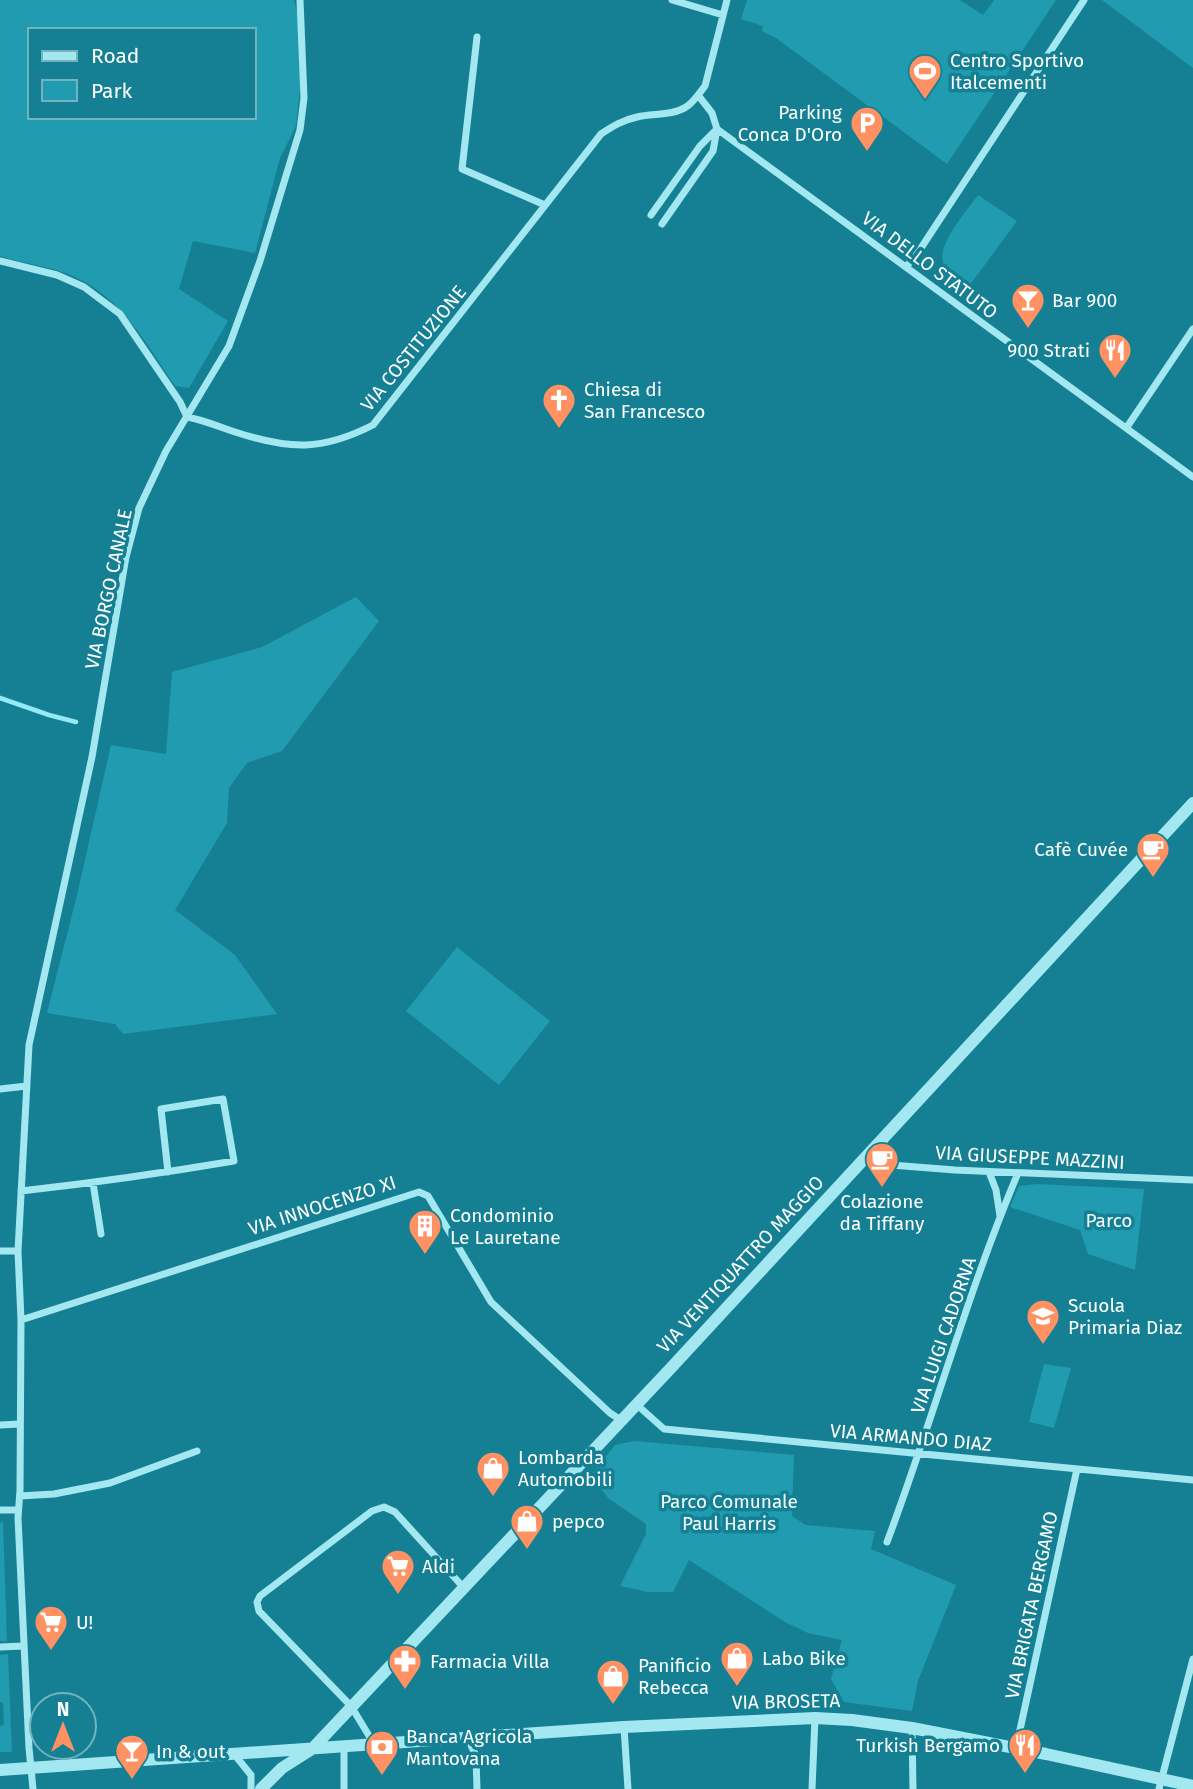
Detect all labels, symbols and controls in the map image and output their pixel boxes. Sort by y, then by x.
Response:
legend [28,28,256,119]
text: Road [91,43,139,69]
place label: Centro Sportivo Italcementi [950,49,1084,94]
sports icon: Centro Sportivo Italcementi [906,52,944,101]
text: Park [91,78,133,104]
place label: Parking Conca D'Oro [738,101,842,146]
parking icon: Parking Conca D'Oro [848,104,886,153]
street label: VIA DELLO STATUTO [857,207,1002,324]
street label: VIA COSTITUZIONE [356,281,471,416]
bar icon: Bar 900 [1009,281,1047,330]
place label: Bar 900 [1052,289,1117,312]
restaurant icon: 900 Strati [1096,331,1134,380]
place label: 900 Strati [1007,339,1090,362]
place label: Chiesa di San Francesco [584,378,705,423]
church icon: Chiesa di San Francesco [540,381,578,430]
street label: VIA BORGO CANALE [80,507,137,671]
cafe icon: Cafè Cuvée [1134,830,1172,879]
place label: Cafè Cuvée [1034,838,1128,861]
cafe icon: Colazione da Tiffany [863,1140,901,1189]
street label: VIA GIUSEPPE MAZZINI [935,1141,1125,1174]
street label: VIA INNOCENZO XI [245,1171,399,1240]
street label: VIA VENTIQUATTRO MAGGIO [652,1171,829,1358]
place label: Colazione da Tiffany [840,1190,925,1235]
place label: Condominio Le Lauretane [450,1204,561,1249]
building icon: Condominio Le Lauretane [406,1207,444,1256]
park label: Parco [1086,1209,1132,1232]
street label: VIA LUIGI CADORNA [906,1254,981,1417]
place label: Scuola Primaria Diaz [1068,1294,1182,1339]
school or university icon: Scuola Primaria Diaz [1024,1297,1062,1346]
street label: VIA ARMANDO DIAZ [829,1419,993,1456]
place label: Lombarda Automobili [518,1446,613,1491]
shop icon: Lombarda Automobili [474,1449,512,1498]
park label: Parco Comunale Paul Harris [660,1490,798,1535]
shop icon: pepco [508,1502,546,1551]
street label: VIA BRIGATA BERGAMO [1000,1509,1063,1701]
place label: pepco [552,1510,605,1533]
supermarket icon: Aldi [379,1547,417,1596]
place label: Aldi [422,1555,455,1578]
supermarket icon: U! [32,1603,70,1652]
place label: U! [76,1611,93,1634]
shop icon: Labo Bike [718,1639,756,1688]
pharmacy icon: Farmacia Villa [386,1642,424,1691]
place label: Labo Bike [762,1647,846,1670]
place label: Farmacia Villa [430,1650,550,1673]
place label: Panificio Rebecca [638,1654,711,1699]
shop icon: Panificio Rebecca [594,1657,632,1706]
street label: VIA BROSETA [732,1689,841,1714]
north arrow [28,1691,98,1761]
text: N [57,1698,69,1721]
place label: Banca Agricola Mantovana [406,1725,532,1770]
restaurant icon: Turkish Bergamo [1006,1726,1044,1775]
bank icon: Banca Agricola Mantovana [363,1728,401,1777]
bar icon: In & out [113,1732,151,1781]
place label: Turkish Bergamo [856,1734,1000,1757]
place label: In & out [156,1740,226,1763]

